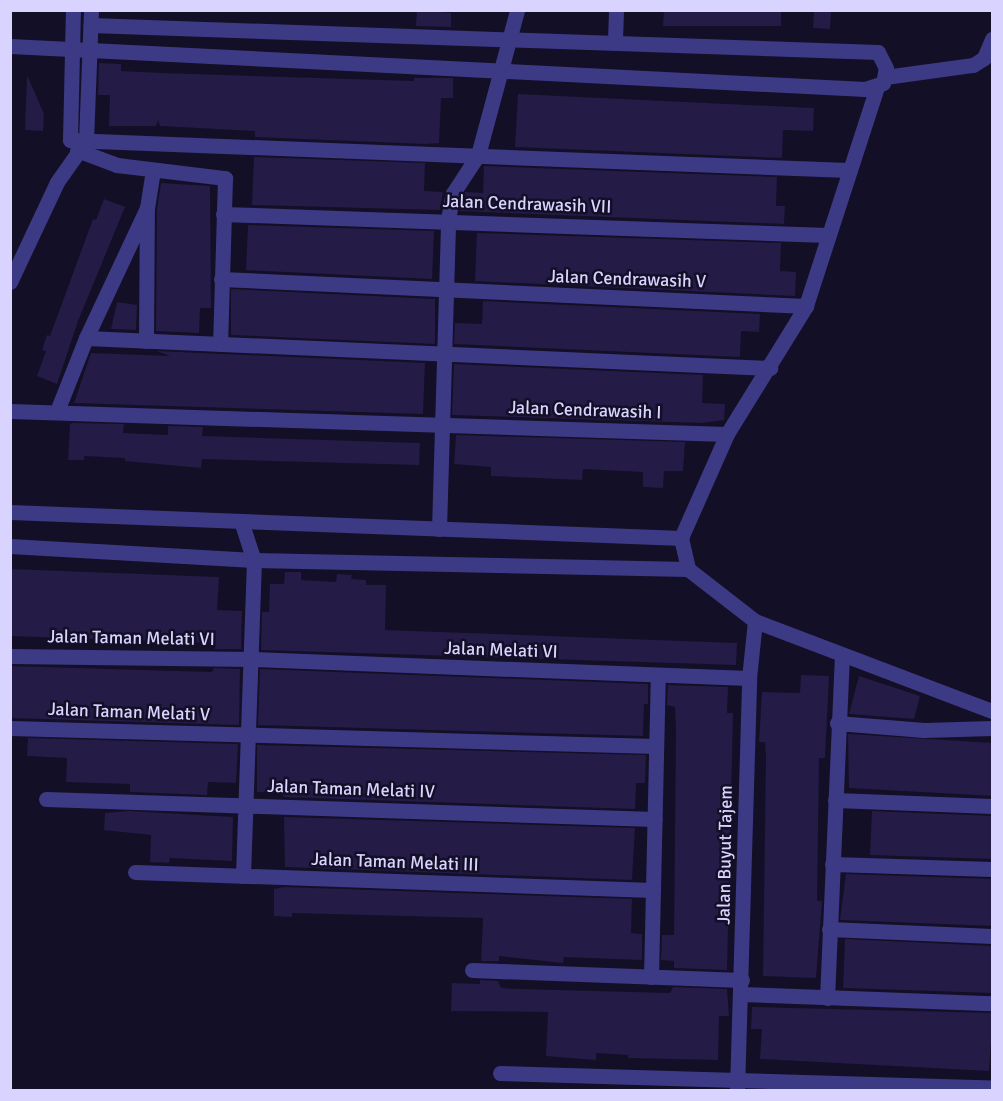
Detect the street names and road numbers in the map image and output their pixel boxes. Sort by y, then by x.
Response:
street label: Jalan Cendrawasih VII [442,190,612,218]
street label: Jalan Cendrawasih V [548,265,706,293]
street label: Jalan Cendrawasih I [508,397,662,423]
street label: Jalan Taman Melati VI [47,626,215,650]
street label: Jalan Melati VI [444,637,558,663]
street label: Jalan Taman Melati V [48,698,210,726]
street label: Jalan Taman Melati IV [267,775,435,803]
street label: Jalan Buyut Tajem [713,785,737,925]
street label: Jalan Taman Melati III [311,848,479,876]

